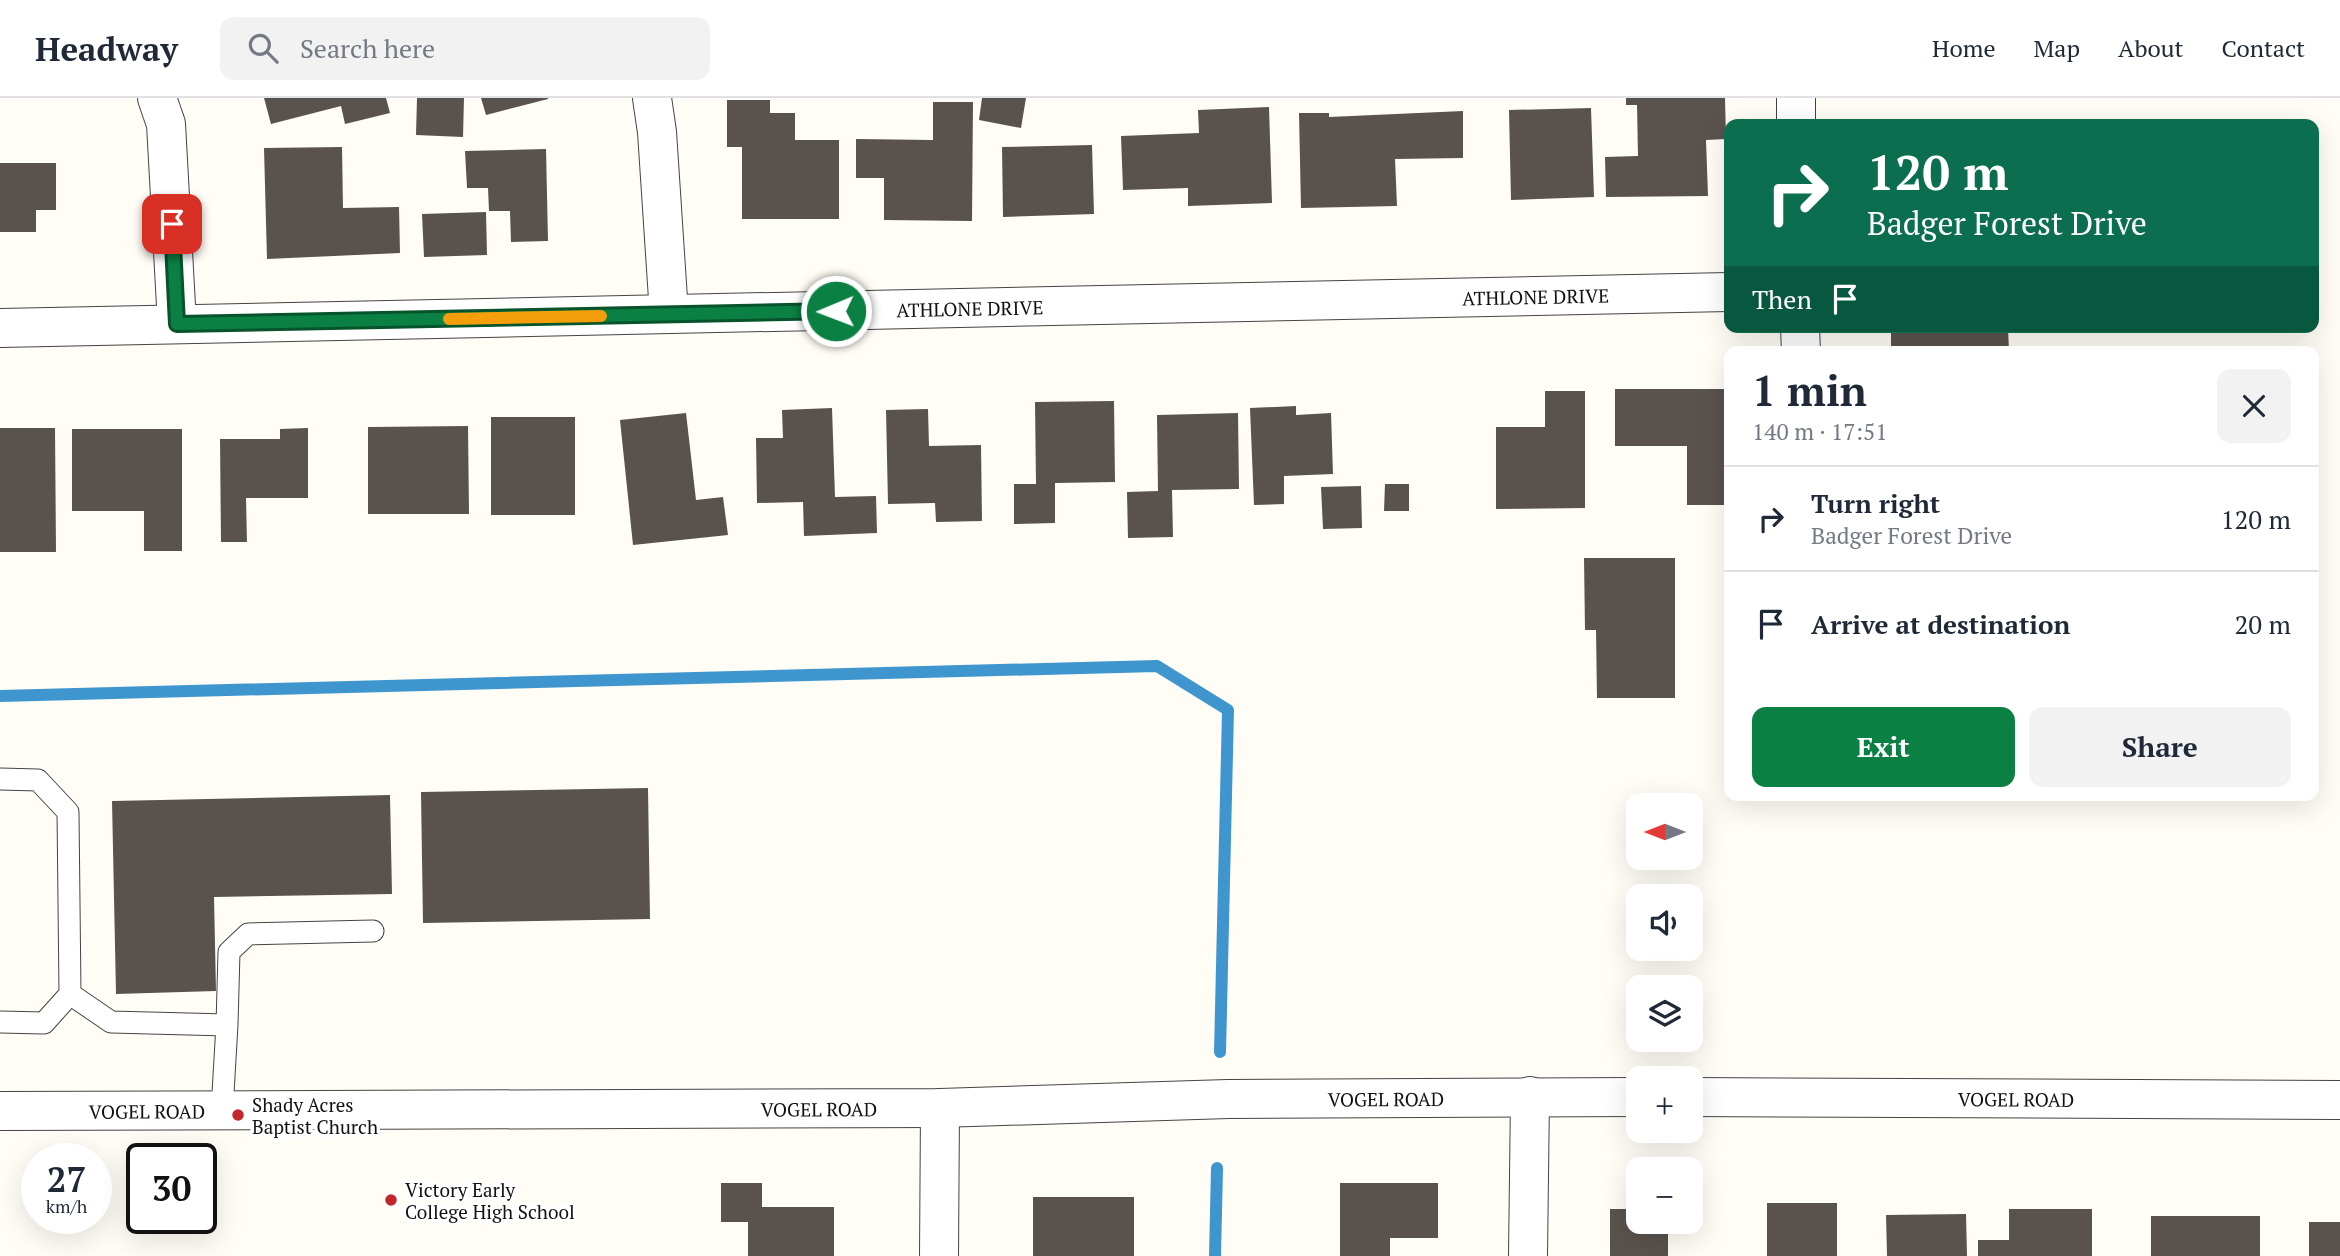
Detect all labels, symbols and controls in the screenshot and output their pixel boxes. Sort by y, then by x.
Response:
search box [220,17,710,80]
text: Headway [35,27,178,70]
icon: search [244,29,282,67]
text: Search here [300,31,435,65]
text: Home [1932,32,1996,64]
text: Map [2034,32,2080,64]
text: About [2118,32,2184,64]
text: Contact [2222,32,2305,64]
text: 120 m [1867,139,2009,204]
icon: right [1752,147,1843,238]
pin [142,194,202,254]
text: Badger Forest Drive [1867,202,2147,244]
icon: arrive [153,205,191,243]
position arrow [799,274,873,348]
icon: arrive [1826,280,1864,318]
street label: ATHLONE DRIVE [1462,282,1609,310]
text: Then [1752,282,1812,316]
street label: ATHLONE DRIVE [896,294,1044,322]
text: 1 min [1752,362,1867,418]
button: close [2217,369,2291,443]
text: 140 m · 17:51 [1752,416,1887,447]
text: Turn right [1811,486,1940,520]
icon: right [1752,500,1790,538]
text: 120 m [2221,502,2291,536]
text: Badger Forest Drive [1811,520,2012,551]
icon: arrive [1752,605,1790,643]
text: Arrive at destination [1811,607,2070,641]
text: 20 m [2235,607,2291,641]
button: Exit [1752,707,2015,787]
button: Share [2029,707,2291,787]
north arrow [1626,793,1703,870]
map controls [1626,793,1703,1234]
button: sound [1626,884,1703,961]
button: layers [1626,975,1703,1052]
button: + [1626,1066,1703,1143]
street label: VOGEL ROAD [1328,1085,1444,1111]
street label: VOGEL ROAD [1958,1086,2074,1111]
place label: Shady Acres Baptist Church [252,1092,378,1139]
street label: VOGEL ROAD [761,1096,877,1121]
street label: VOGEL ROAD [89,1098,205,1123]
marker: Shady Acres Baptist Church [230,1107,246,1123]
speed limit sign: 30 [126,1143,217,1234]
text: 27 [47,1156,86,1202]
button: − [1626,1157,1703,1234]
place label: Victory Early College High School [405,1177,575,1224]
marker: Victory Early College High School [383,1192,399,1208]
text: km/h [46,1194,87,1218]

